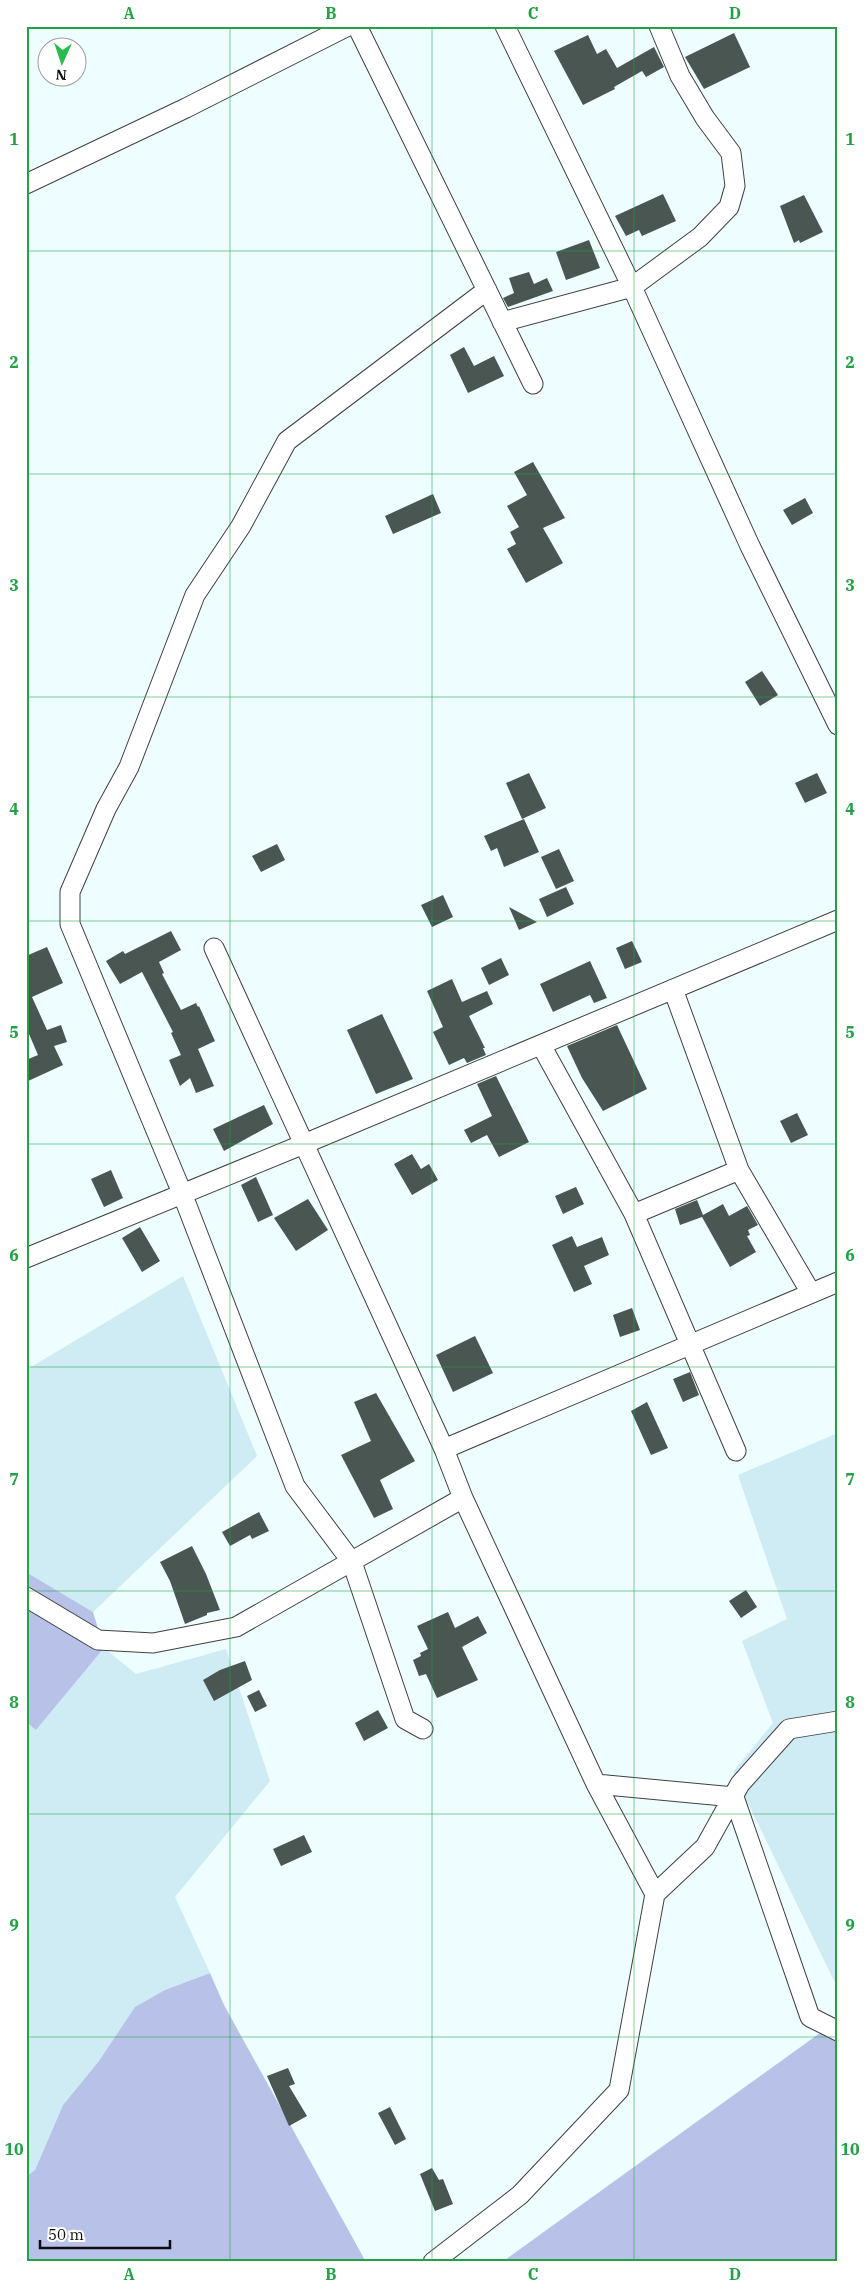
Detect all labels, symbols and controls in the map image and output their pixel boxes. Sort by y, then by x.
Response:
text: A [123,3,135,23]
text: B [325,3,337,23]
text: C [528,3,538,23]
text: D [729,3,741,23]
north arrow [38,38,88,88]
text: N [55,66,67,84]
text: 1 [9,129,19,149]
text: 1 [845,129,855,149]
text: 2 [9,352,19,372]
text: 2 [845,352,855,372]
text: 3 [9,575,19,595]
text: 3 [845,575,855,595]
text: 4 [9,799,19,819]
text: 4 [845,799,855,819]
text: 5 [9,1022,19,1042]
text: 5 [845,1022,855,1042]
text: 6 [9,1245,19,1265]
text: 6 [845,1245,855,1265]
text: 7 [9,1469,19,1489]
text: 7 [845,1469,855,1489]
text: 8 [9,1692,19,1712]
text: 8 [845,1692,855,1712]
text: 9 [9,1915,19,1935]
text: 9 [845,1915,855,1935]
text: 10 [4,2139,24,2159]
text: 10 [840,2139,860,2159]
scale bar [40,2218,170,2250]
text: 50 m [48,2225,84,2244]
text: A [123,2264,135,2284]
text: B [325,2264,337,2284]
text: C [528,2264,538,2284]
text: D [729,2264,741,2284]

